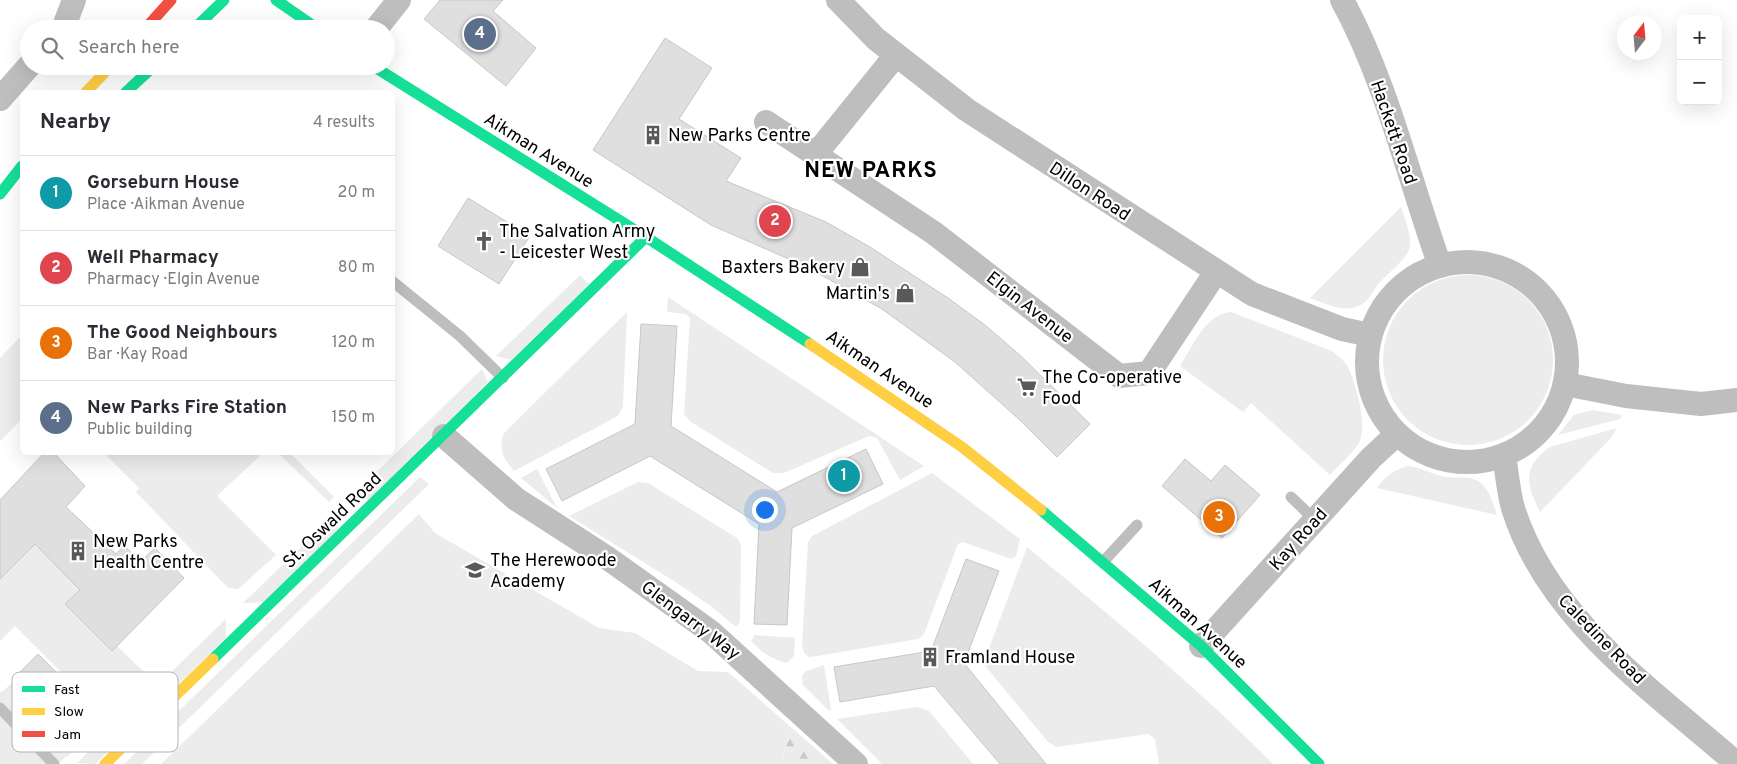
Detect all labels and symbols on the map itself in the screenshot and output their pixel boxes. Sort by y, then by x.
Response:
pin: 4 [464,15,496,53]
north arrow [1617,15,1662,60]
street label: Hackett Road [1364,77,1421,188]
street label: Aikman Avenue [479,108,597,194]
building icon: New Parks Centre [642,124,664,146]
place label: New Parks Centre [668,125,811,148]
street label: Dillon Road [1044,157,1134,227]
district label: NEW PARKS [804,158,938,185]
pin: 2 [759,202,791,240]
place label: The Salvation Army - Leicester West [499,221,655,265]
church icon: The Salvation Army - Leicester West [473,230,495,252]
shop icon: Baxters Bakery [849,256,871,278]
place label: Baxters Bakery [721,257,845,280]
street label: Elgin Avenue [981,267,1077,349]
shop icon: Martin's [894,282,916,304]
place label: Martin's [826,283,890,306]
street label: Aikman Avenue [821,326,938,415]
place label: The Co-operative Food [1042,367,1182,411]
supermarket icon: The Co-operative Food [1016,376,1038,398]
pin: 1 [828,457,860,495]
street label: St. Oswald Road [279,468,387,574]
your location [752,497,778,523]
pin: 3 [1203,498,1235,536]
street label: Kay Road [1265,504,1333,576]
place label: New Parks Health Centre [93,531,204,575]
building icon: New Parks Health Centre [67,540,89,562]
place label: The Herewoode Academy [490,550,617,594]
school or university icon: The Herewoode Academy [464,559,486,581]
street label: Aikman Avenue [1143,574,1251,675]
street label: Glengarry Way [636,576,744,666]
street label: Caledine Road [1552,590,1650,690]
building icon: Framland House [919,646,941,668]
place label: Framland House [945,647,1075,670]
legend [12,672,178,752]
text: Fast [54,682,80,699]
text: Slow [54,704,84,721]
text: Jam [54,727,81,744]

